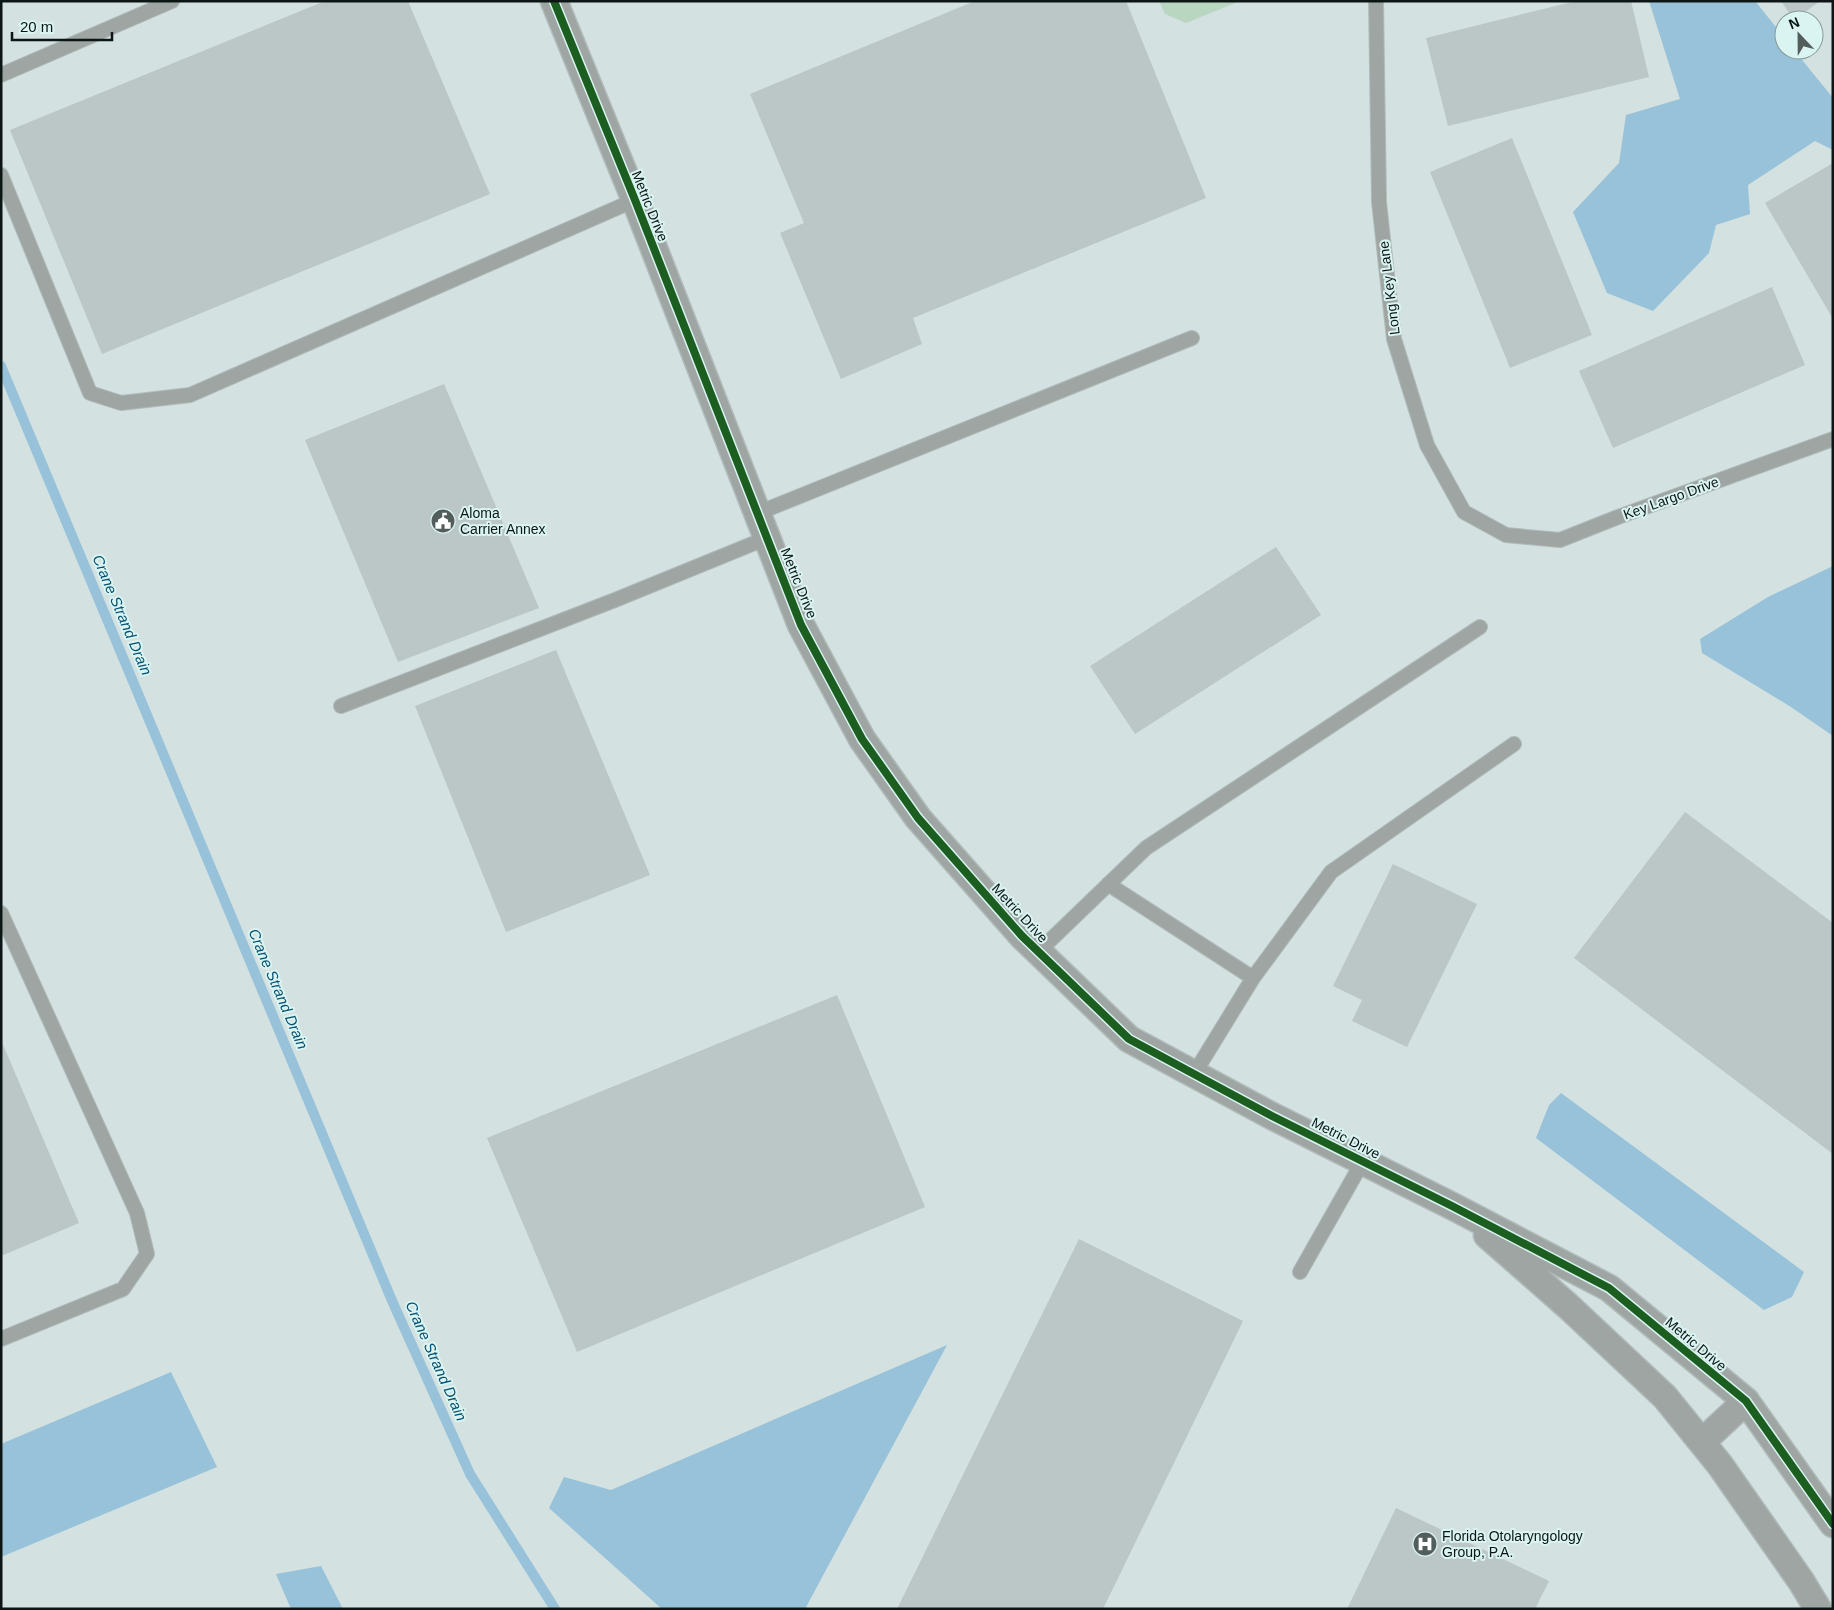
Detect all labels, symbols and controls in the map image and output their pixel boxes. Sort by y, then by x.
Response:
scale bar [12,10,112,42]
north arrow [1774,10,1824,60]
text: N [1786,14,1802,32]
text: 20 m [20,18,53,35]
street label: Metric Drive [629,168,671,244]
street label: Long Key Lane [1375,240,1403,336]
street label: Key Largo Drive [1621,473,1721,523]
place label: Aloma Carrier Annex [460,505,546,537]
public building icon: Aloma Carrier Annex [430,508,456,534]
street label: Metric Drive [778,545,820,621]
water label: Crane Strand Drain [89,552,156,678]
street label: Metric Drive [989,880,1051,946]
water label: Crane Strand Drain [245,926,312,1052]
street label: Metric Drive [1309,1114,1383,1162]
water label: Crane Strand Drain [402,1298,471,1423]
street label: Metric Drive [1662,1314,1730,1374]
place label: Florida Otolaryngology Group, P.A. [1442,1528,1583,1560]
hospital icon: Florida Otolaryngology Group, P.A. [1412,1531,1438,1557]

